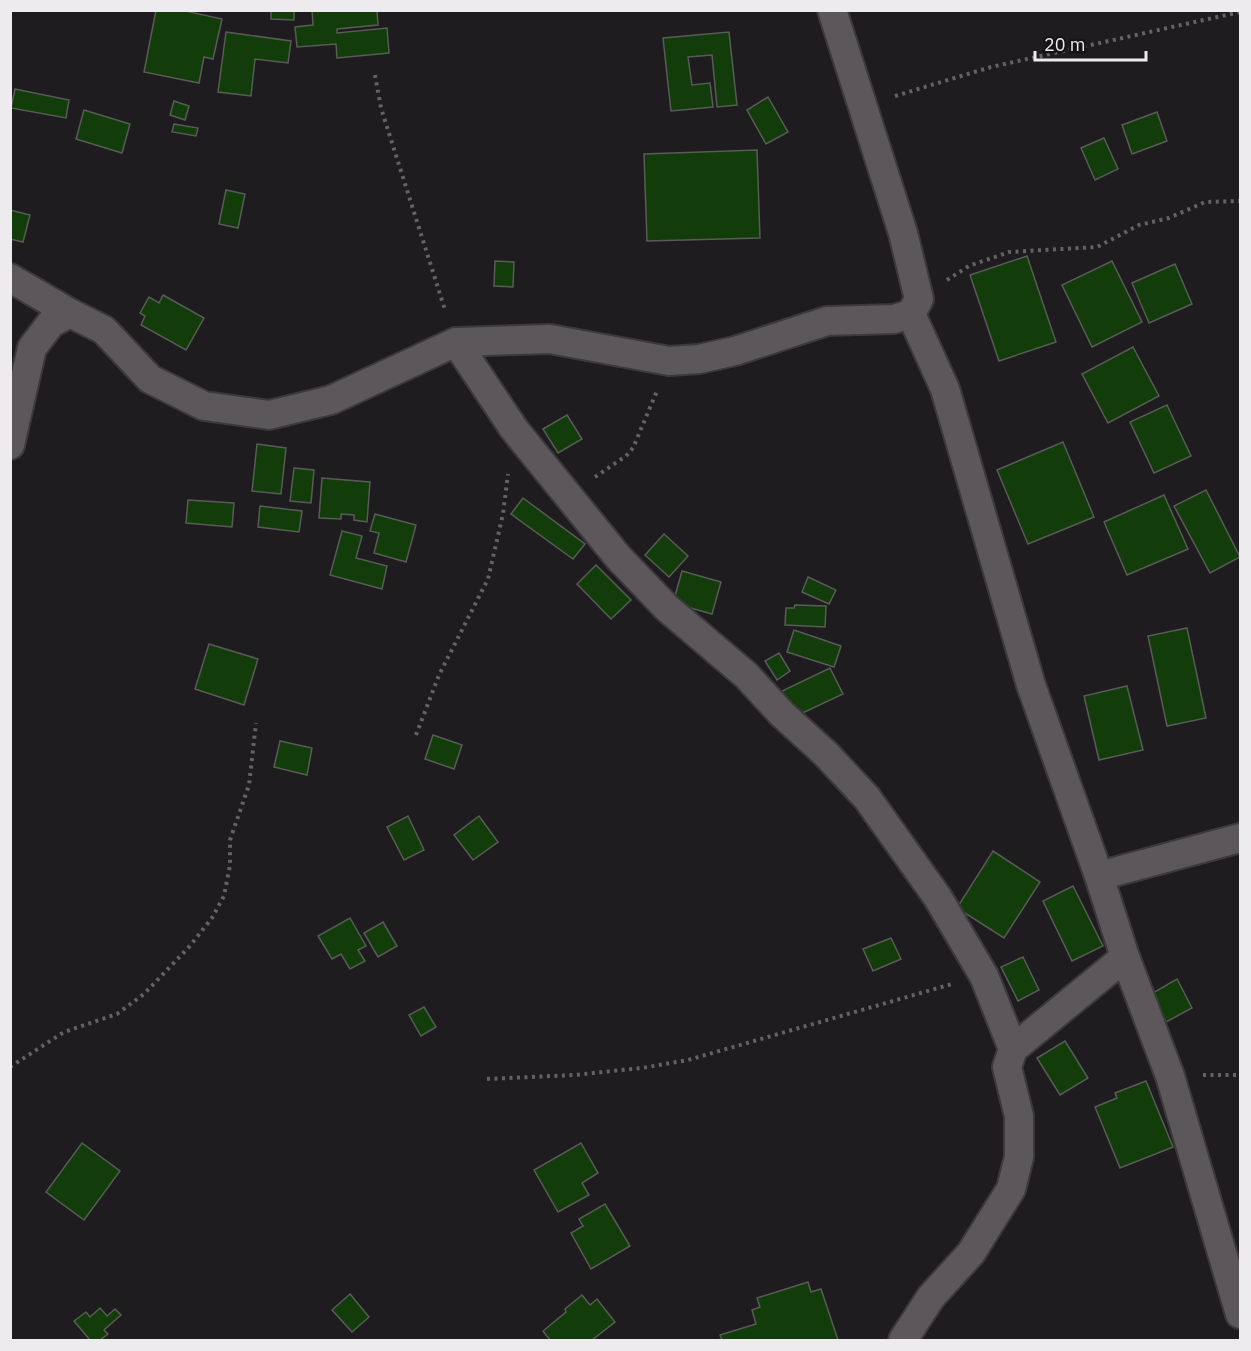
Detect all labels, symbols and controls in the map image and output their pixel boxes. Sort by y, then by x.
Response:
scale bar [1035,24,1146,62]
text: 20 m [1044,33,1086,56]

